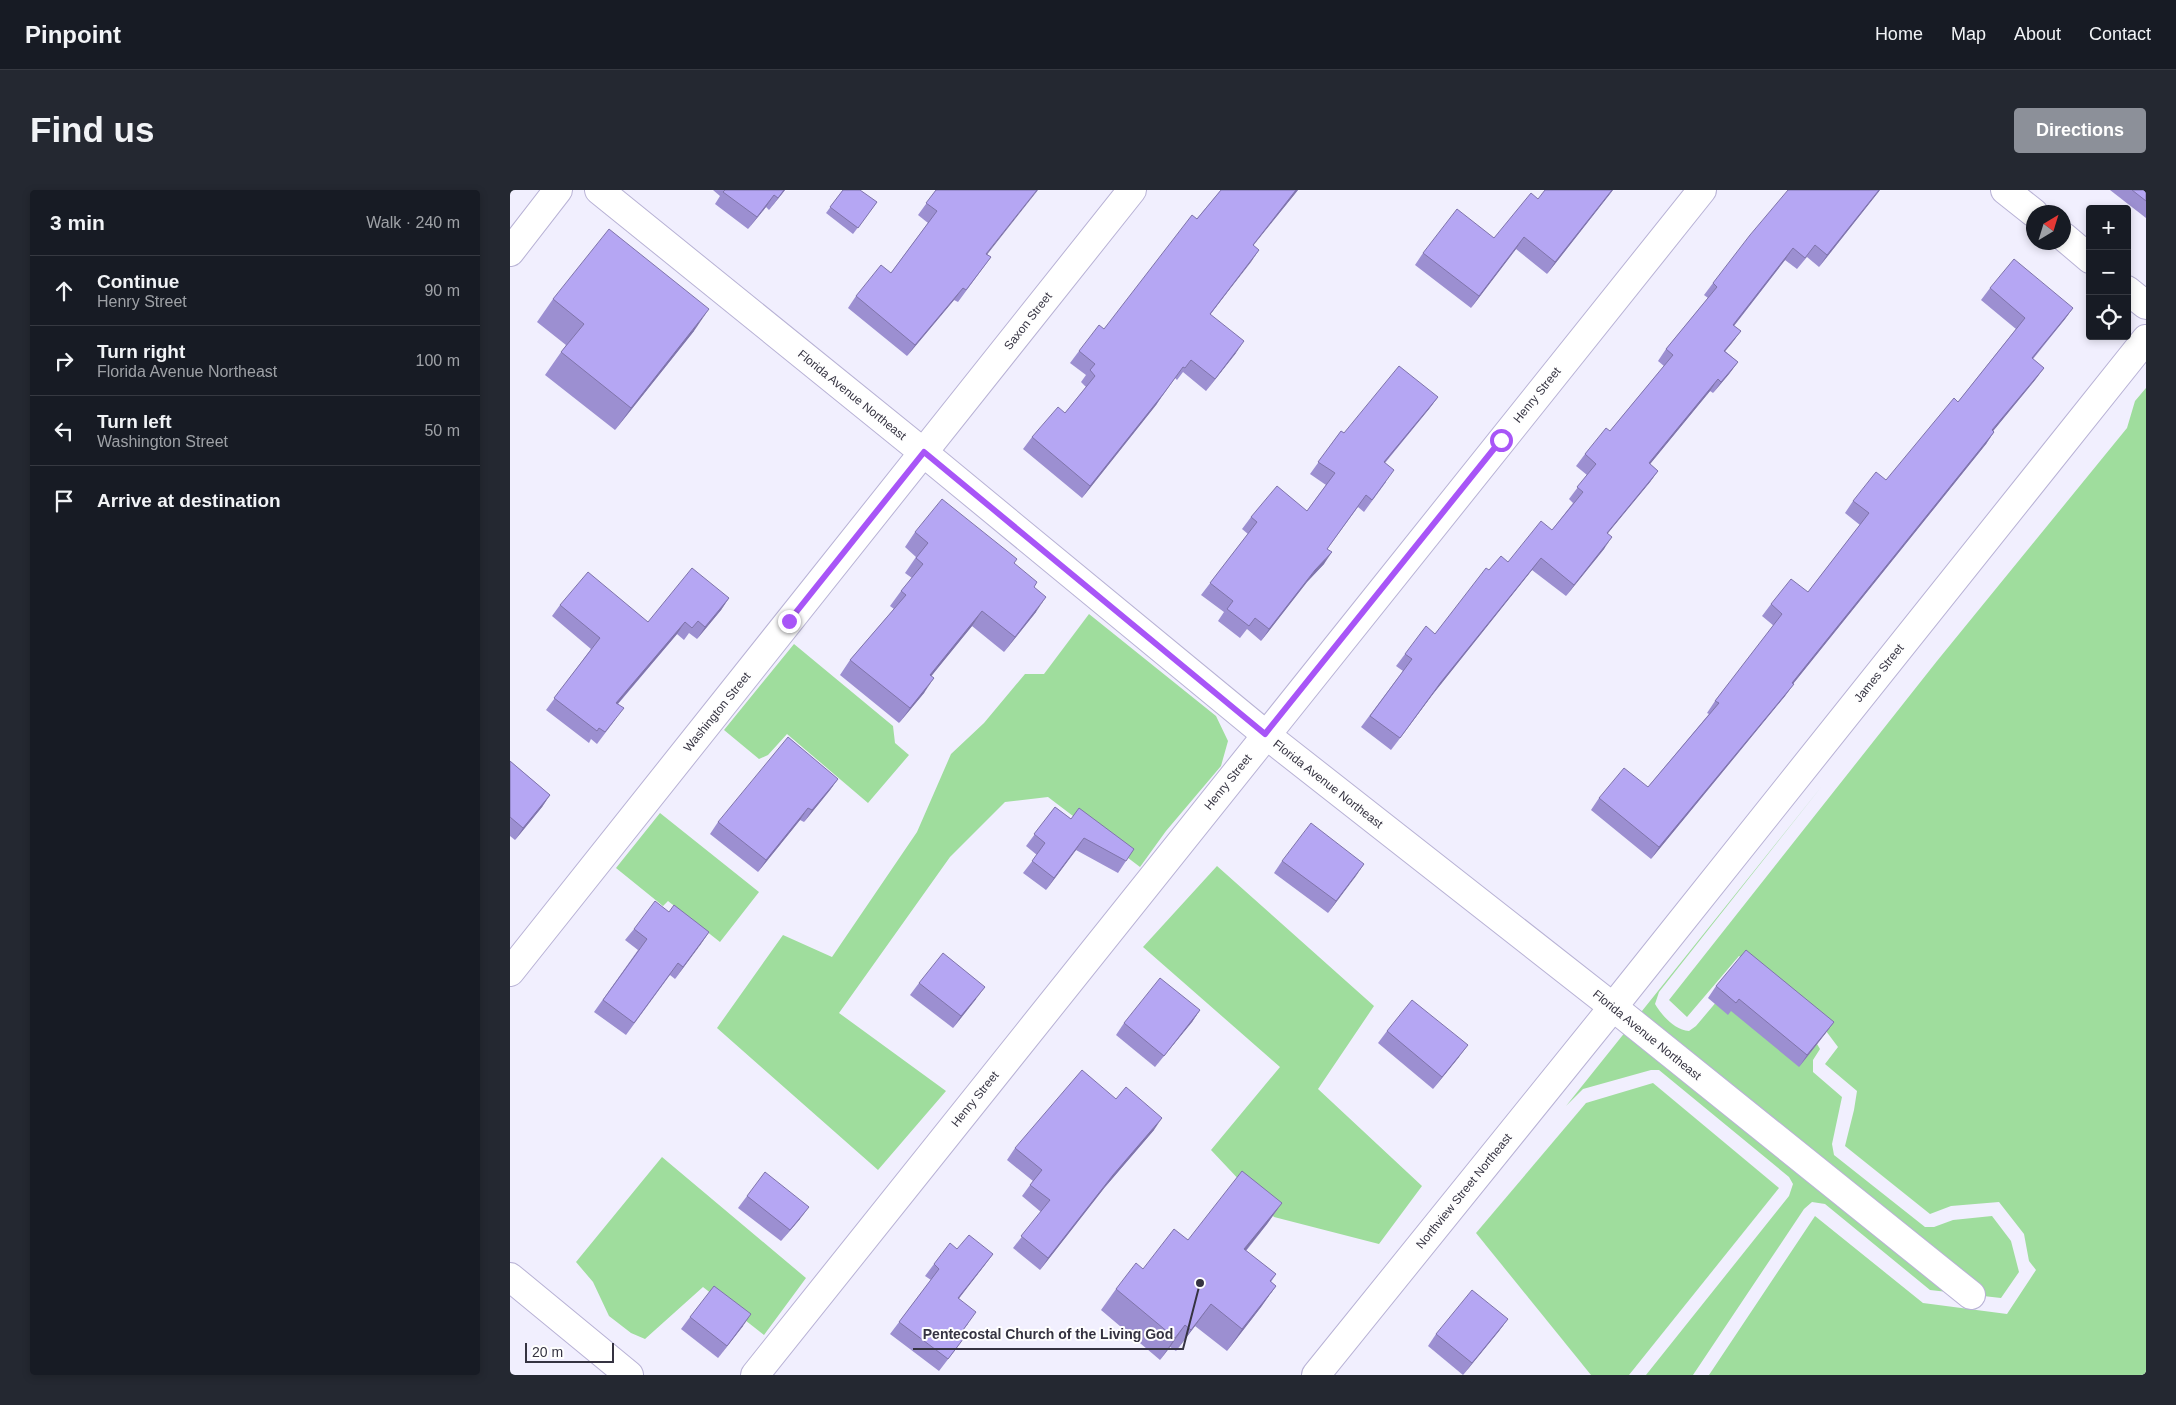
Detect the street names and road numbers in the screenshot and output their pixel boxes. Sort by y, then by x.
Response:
street label: Saxon Street [1001,289,1055,353]
street label: Florida Avenue Northeast [795,347,909,443]
street label: Henry Street [1510,364,1564,426]
street label: James Street [1851,641,1907,705]
street label: Washington Street [681,669,754,755]
street label: Florida Avenue Northeast [1270,737,1386,832]
street label: Henry Street [1201,751,1255,813]
street label: Florida Avenue Northeast [1590,987,1704,1083]
street label: Henry Street [948,1068,1002,1130]
street label: Northview Street Northeast [1413,1130,1515,1251]

